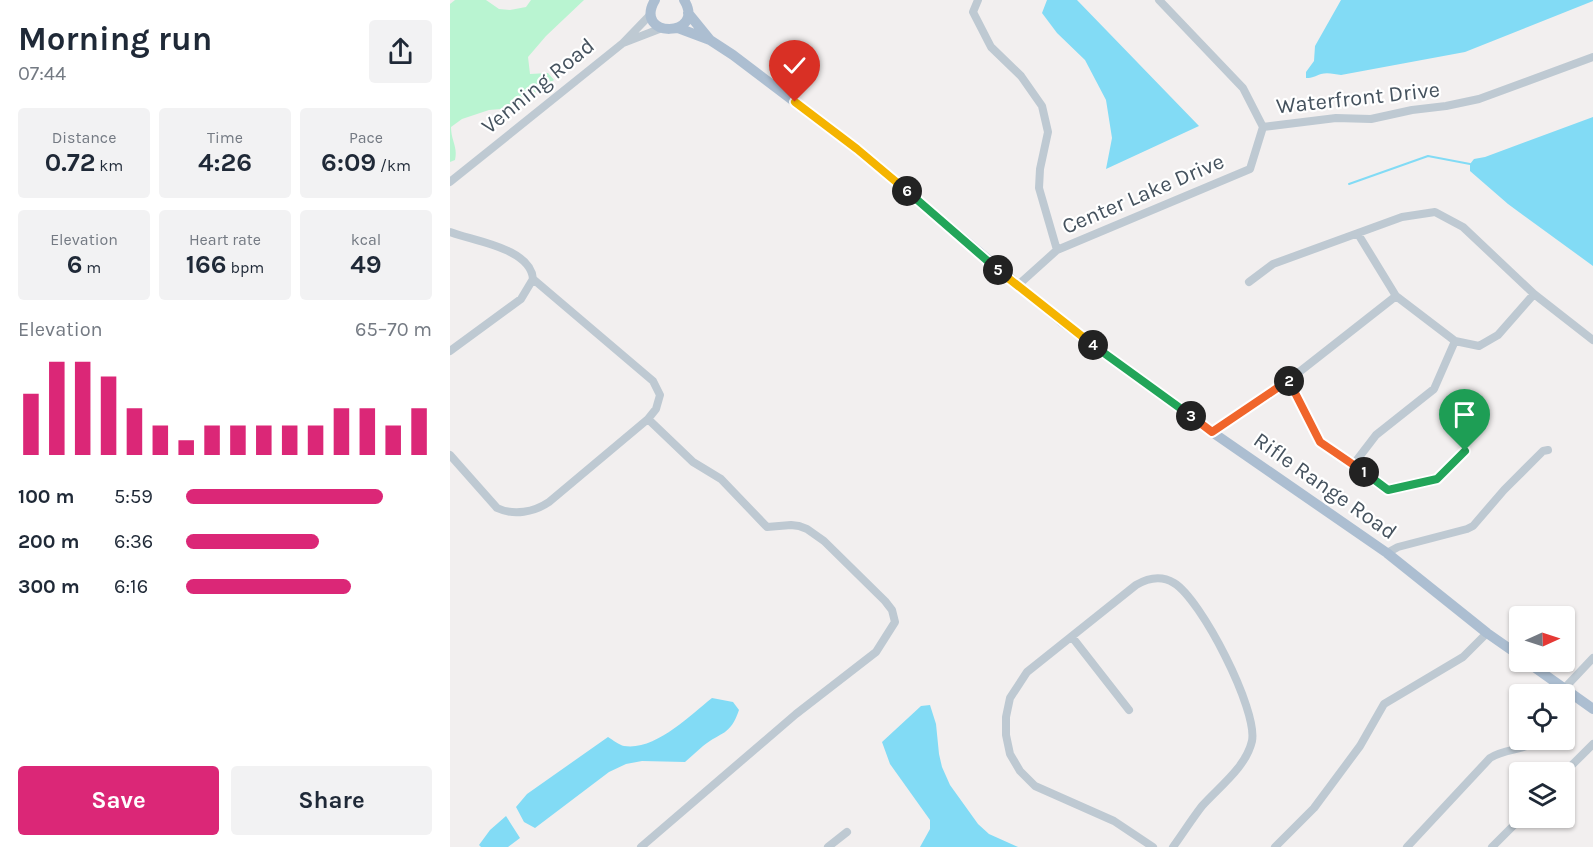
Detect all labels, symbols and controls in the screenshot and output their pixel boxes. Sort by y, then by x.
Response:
text: Morning run [18,20,212,58]
button: share [369,20,432,83]
street label: Venning Road [476,33,600,139]
pin [769,40,820,102]
icon: check [778,49,811,82]
text: 07:44 [18,62,66,85]
street label: Waterfront Drive [1275,76,1441,120]
text: Distance [52,128,116,147]
text: Time [207,128,243,147]
text: Pace [349,128,383,147]
text: 0.72 [45,147,95,178]
text: 4:26 [198,147,252,178]
text: 6:09 [321,147,376,178]
street label: Center Lake Drive [1058,148,1228,240]
text: km [95,156,123,175]
text: /km [376,156,411,175]
pin: 6 [892,176,922,206]
text: 6 [902,181,912,200]
text: Elevation [50,230,118,249]
text: Heart rate [189,230,261,249]
text: kcal [351,230,381,249]
text: 6 [67,249,83,280]
text: 166 [186,249,227,280]
text: 49 [350,249,382,280]
pin: 5 [983,255,1013,285]
text: m [83,258,101,277]
text: bpm [227,258,264,277]
text: 5 [993,260,1003,279]
text: Elevation [18,318,103,341]
text: 65–70 m [355,318,432,341]
pin: 4 [1078,330,1108,360]
text: 4 [1088,335,1098,354]
pin: 2 [1274,366,1304,396]
text: 2 [1284,371,1294,390]
pin [1439,389,1490,451]
icon: arrive [1448,398,1481,431]
pin: 3 [1176,401,1206,431]
text: 3 [1186,406,1196,425]
street label: Rifle Range Road [1248,427,1402,545]
pin: 1 [1349,457,1379,487]
text: 1 [1361,462,1367,481]
text: 100 m [18,485,74,508]
text: 5:59 [114,485,153,508]
text: 200 m [18,530,79,553]
text: 6:36 [114,530,153,553]
text: 300 m [18,575,80,598]
text: 6:16 [114,575,148,598]
north arrow [1509,606,1575,672]
map controls [1509,606,1575,828]
button: locate [1509,684,1575,750]
button: layers [1509,762,1575,828]
button: Save [18,766,219,835]
button: Share [231,766,432,835]

